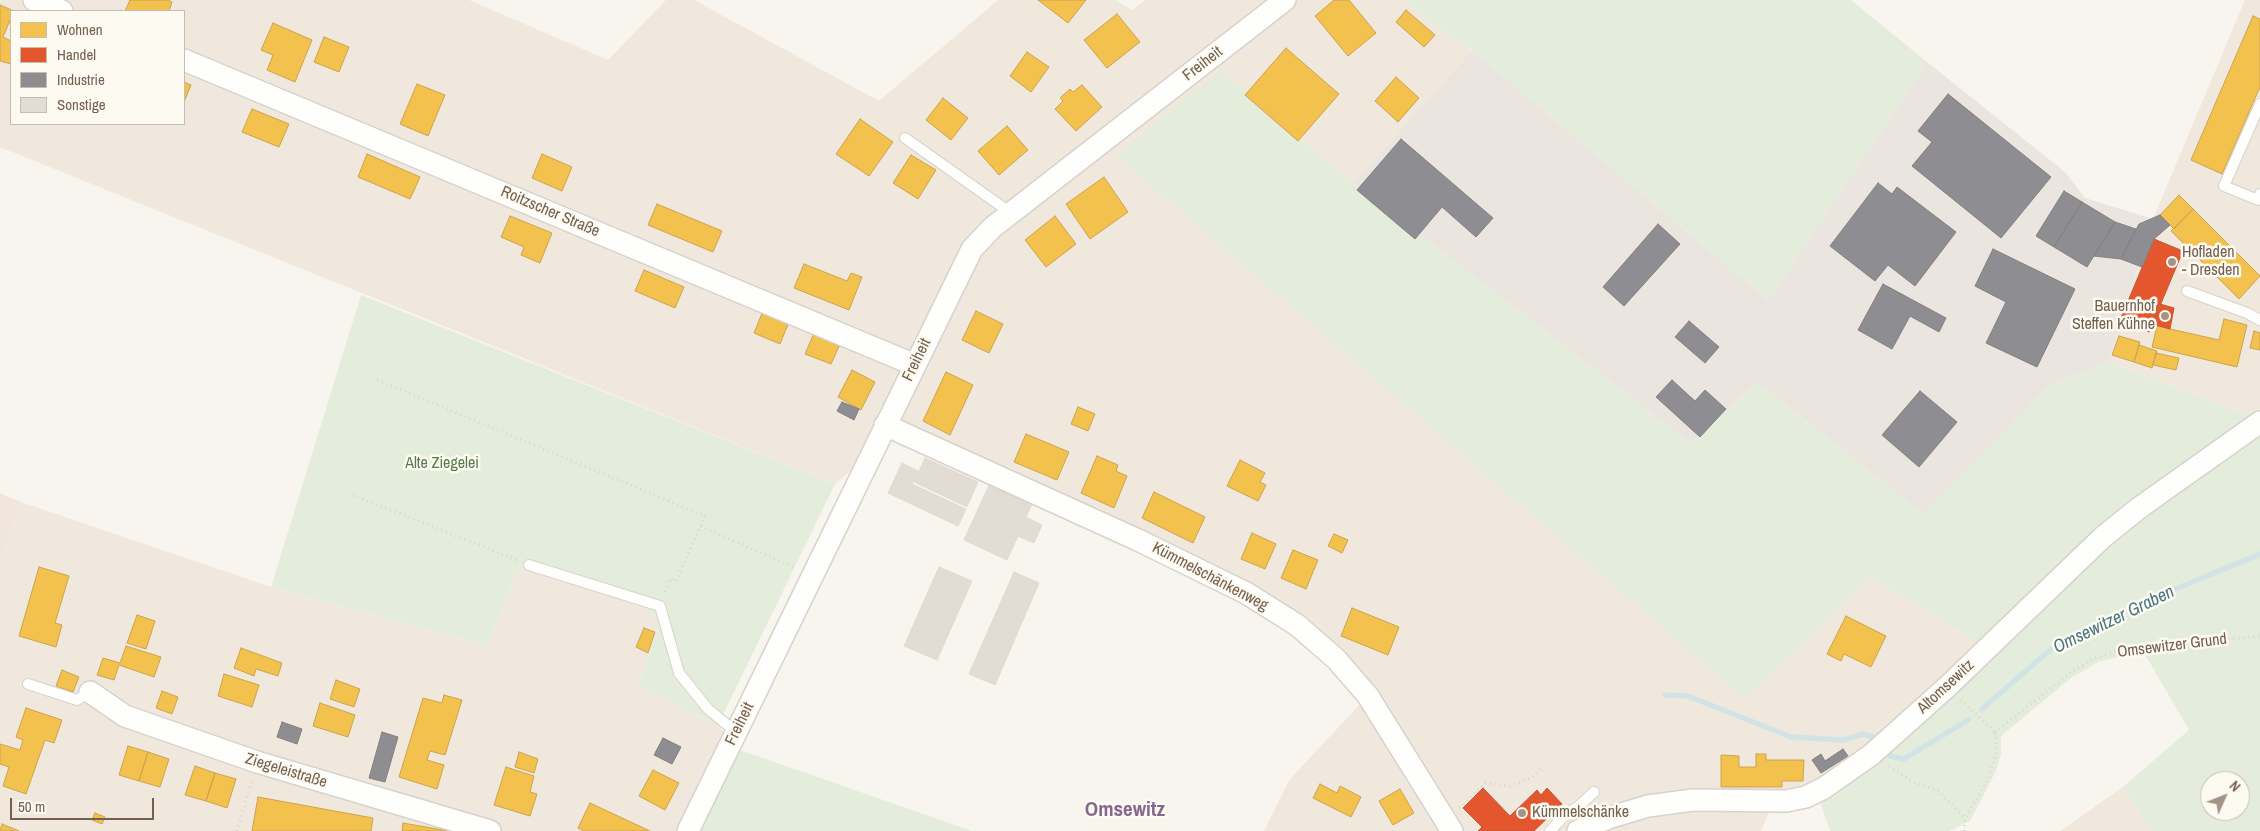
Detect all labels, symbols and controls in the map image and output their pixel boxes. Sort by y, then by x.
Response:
legend [10,10,185,125]
text: Wohnen [57,19,103,40]
street label: Freiheit [1179,43,1227,85]
text: Handel [57,44,96,65]
text: Industrie [57,69,105,90]
text: Sonstige [57,94,106,115]
street label: Roitzscher Straße [498,183,602,241]
place label: Hofladen - Dresden [2182,243,2240,281]
marker: Hofladen - Dresden [2166,256,2178,268]
place label: Bauernhof Steffen Kühne [2072,297,2155,335]
marker: Bauernhof Steffen Kühne [2159,310,2171,322]
street label: Freiheit [898,335,936,385]
park label: Alte Ziegelei [405,454,479,474]
street label: Kümmelschänkenweg [1149,538,1271,616]
water label: Omsewitzer Graben [2050,581,2178,659]
street label: Omsewitzer Grund [2116,630,2228,662]
street label: Altomsewitz [1914,656,1978,718]
street label: Freiheit [721,699,759,749]
street label: Ziegeleistraße [243,749,329,793]
north arrow [2200,771,2250,821]
text: N [2226,777,2244,796]
scale bar [12,788,156,820]
text: 50 m [18,796,45,817]
district label: Omsewitz [1085,797,1165,823]
place label: Kümmelschänke [1532,803,1629,823]
marker: Kümmelschänke [1516,807,1528,819]

